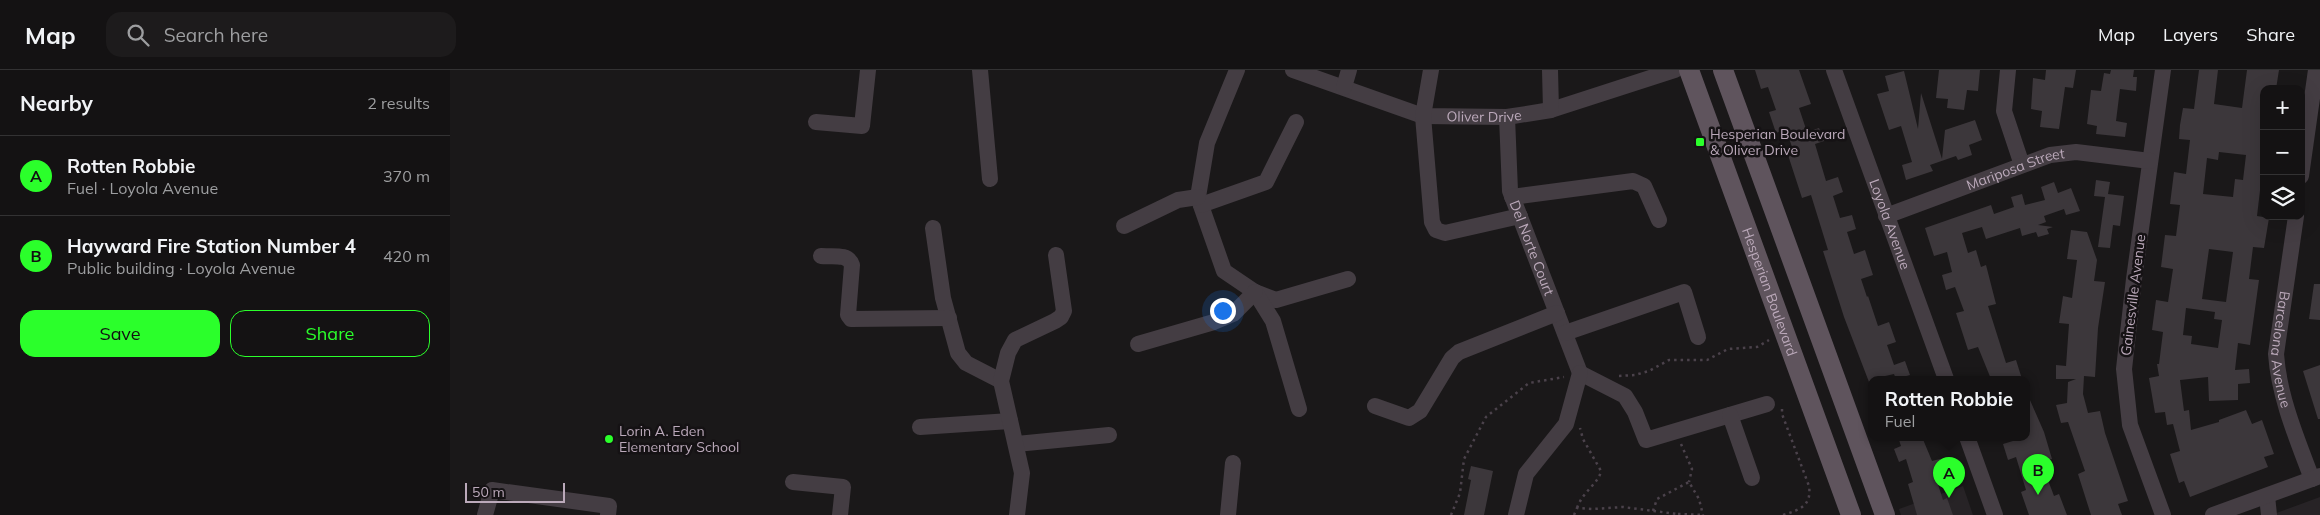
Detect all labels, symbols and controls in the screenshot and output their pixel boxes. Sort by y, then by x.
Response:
search box [106,12,456,57]
text: Map [25,20,76,50]
icon: search [124,21,152,49]
text: Search here [164,23,268,47]
text: Map [2098,23,2135,46]
text: Layers [2163,23,2218,46]
text: Share [2246,23,2295,46]
map controls [2260,85,2305,220]
button: + [2260,85,2305,130]
text: Nearby [20,90,93,116]
text: 2 results [367,93,430,113]
street label: Oliver Drive [1446,106,1523,126]
place label: Hesperian Boulevard & Oliver Drive [1710,125,1846,159]
button: − [2260,130,2305,175]
marker: Hesperian Boulevard & Oliver Drive [1694,136,1706,148]
street label: Mariposa Street [1964,144,2066,194]
text: Rotten Robbie [67,154,195,178]
text: A [30,166,42,186]
text: 370 m [383,166,430,186]
button: layers [2260,175,2305,220]
street label: Loyola Avenue [1865,176,1915,272]
text: Fuel · Loyola Avenue [67,178,218,198]
street label: Del Norte Court [1505,198,1558,298]
street label: Hesperian Boulevard [1738,225,1801,359]
street label: Gainesville Avenue [2117,233,2149,357]
text: Hayward Fire Station Number 4 [67,234,356,258]
text: B [30,246,42,266]
text: 420 m [383,246,430,266]
text: Public building · Loyola Avenue [67,258,295,278]
street label: Barcelona Avenue [2267,290,2295,410]
your location [1210,298,1236,324]
button: Save [20,310,220,357]
button: Share [230,310,430,357]
popup [1868,376,2030,441]
text: Rotten Robbie [1885,387,2013,411]
text: Fuel [1885,411,1915,431]
place label: Lorin A. Eden Elementary School [619,422,739,456]
marker: Lorin A. Eden Elementary School [603,433,615,445]
pin: B [2022,454,2054,495]
pin: A [1933,457,1965,498]
scale bar [465,480,565,503]
text: 50 m [472,483,505,501]

